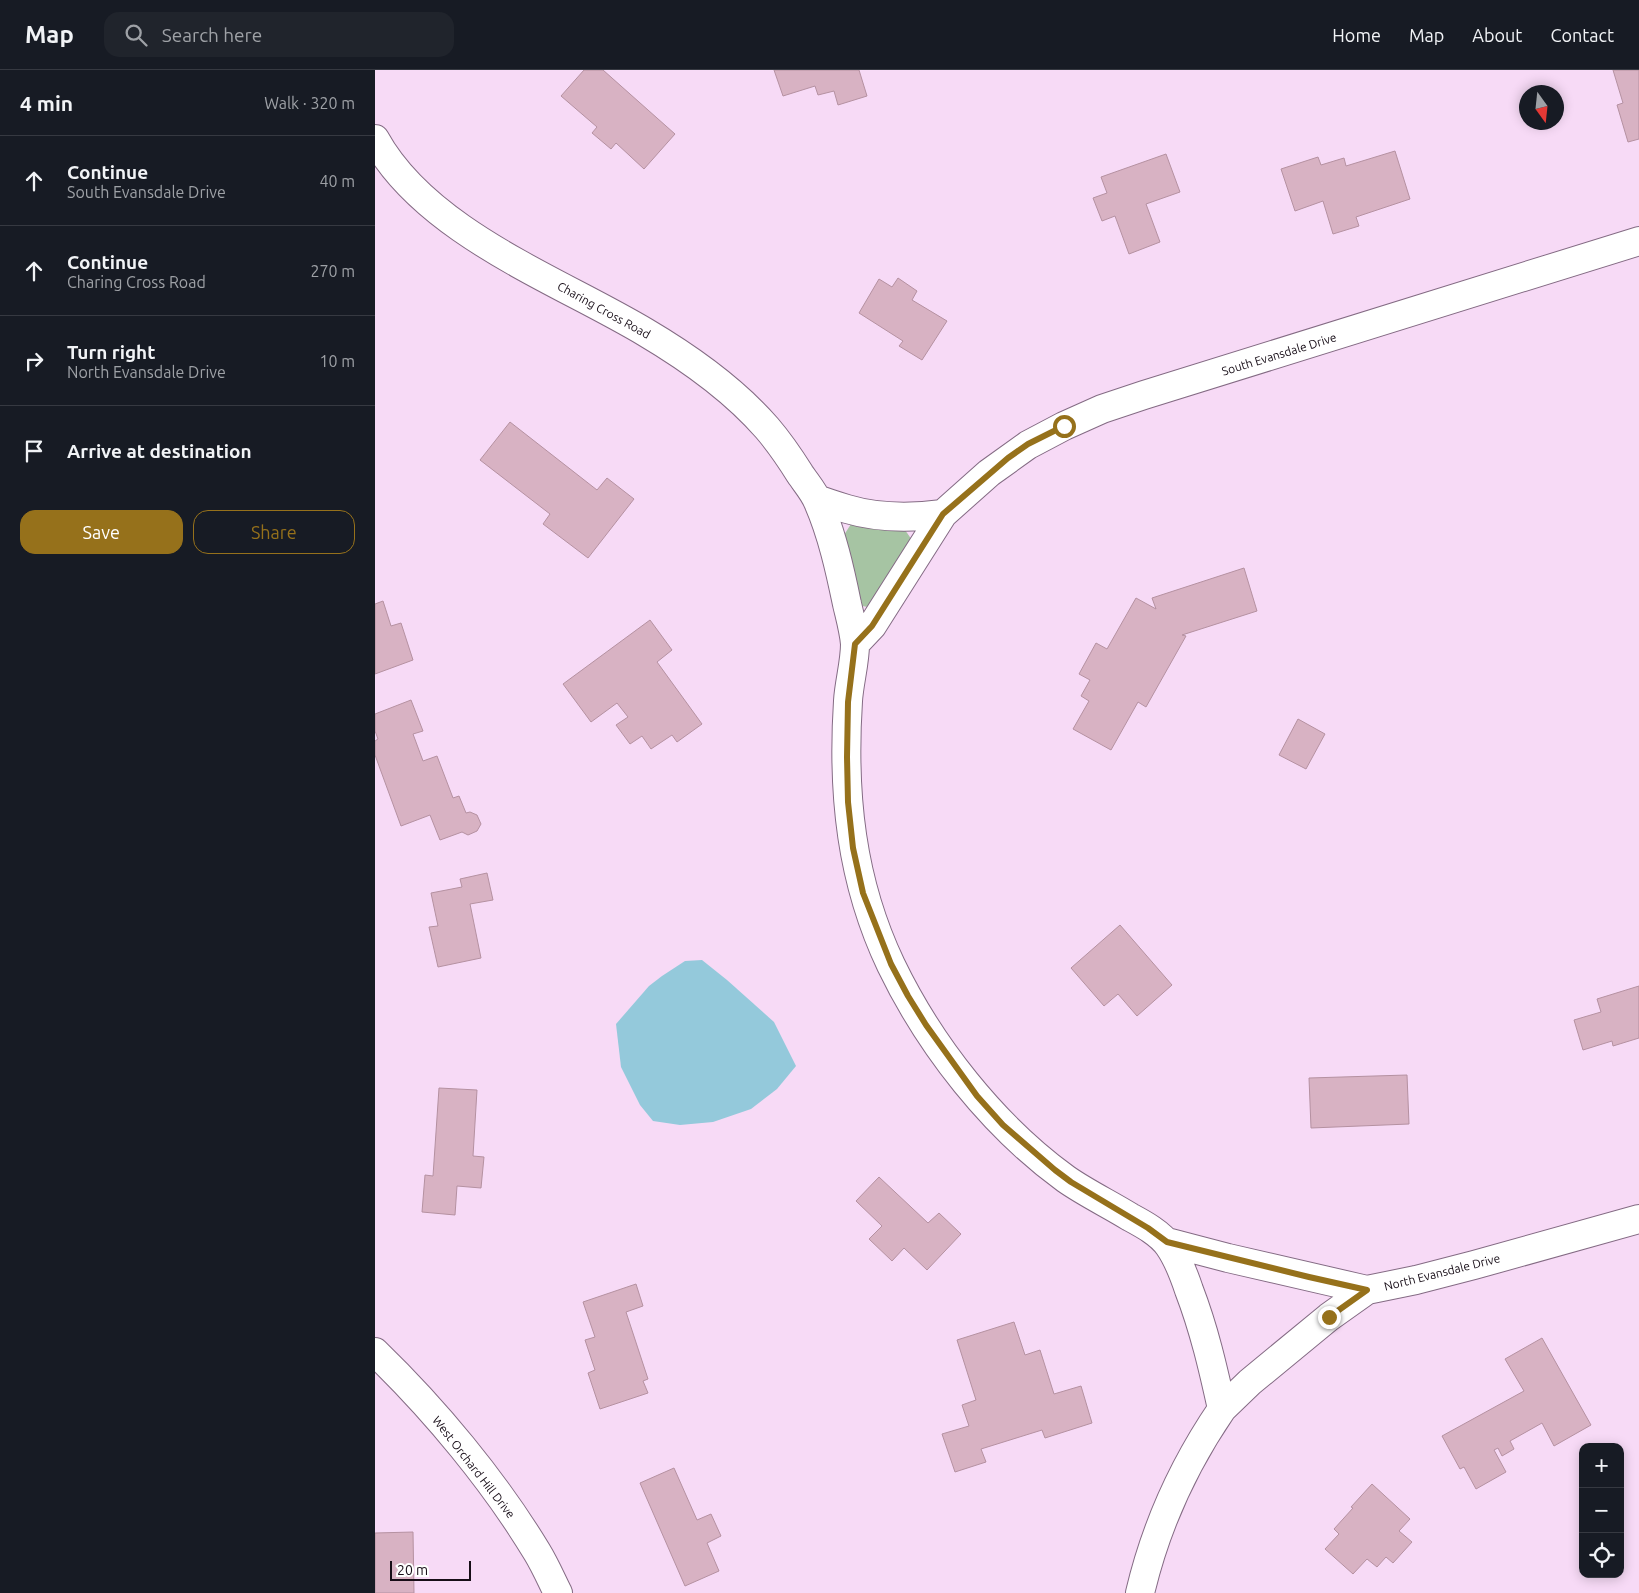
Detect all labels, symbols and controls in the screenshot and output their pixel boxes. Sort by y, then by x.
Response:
search box [104,12,454,57]
text: Map [25,21,74,48]
icon: search [122,21,150,49]
text: Search here [162,24,262,46]
text: Home [1332,25,1381,45]
text: Map [1409,25,1444,45]
text: About [1472,25,1522,45]
text: Contact [1550,25,1614,45]
north arrow [1519,85,1564,130]
text: 4 min [20,91,73,115]
text: Walk · 320 m [264,94,355,112]
text: Continue [67,161,148,183]
icon: ahead [20,167,48,195]
text: 40 m [319,172,355,190]
text: South Evansdale Drive [67,183,226,201]
text: Continue [67,251,148,273]
icon: ahead [20,257,48,285]
text: 270 m [310,262,355,280]
text: Charing Cross Road [67,273,206,291]
street label: Charing Cross Road [555,279,653,341]
street label: South Evansdale Drive [1220,330,1338,378]
text: Turn right [67,341,155,363]
icon: right [20,347,48,375]
text: 10 m [319,352,355,370]
text: North Evansdale Drive [67,363,226,381]
route start [1053,415,1076,438]
icon: arrive [20,437,48,465]
text: Arrive at destination [67,440,252,462]
button: Save [20,510,183,554]
button: Share [193,510,355,554]
street label: North Evansdale Drive [1383,1251,1501,1293]
route end [1318,1306,1341,1329]
street label: West Orchard Hill Drive [430,1413,518,1521]
map controls [1579,1443,1624,1578]
button: + [1579,1443,1624,1488]
button: − [1579,1488,1624,1533]
button: locate [1579,1533,1624,1578]
scale bar [390,1558,471,1581]
text: 20 m [397,1562,428,1578]

